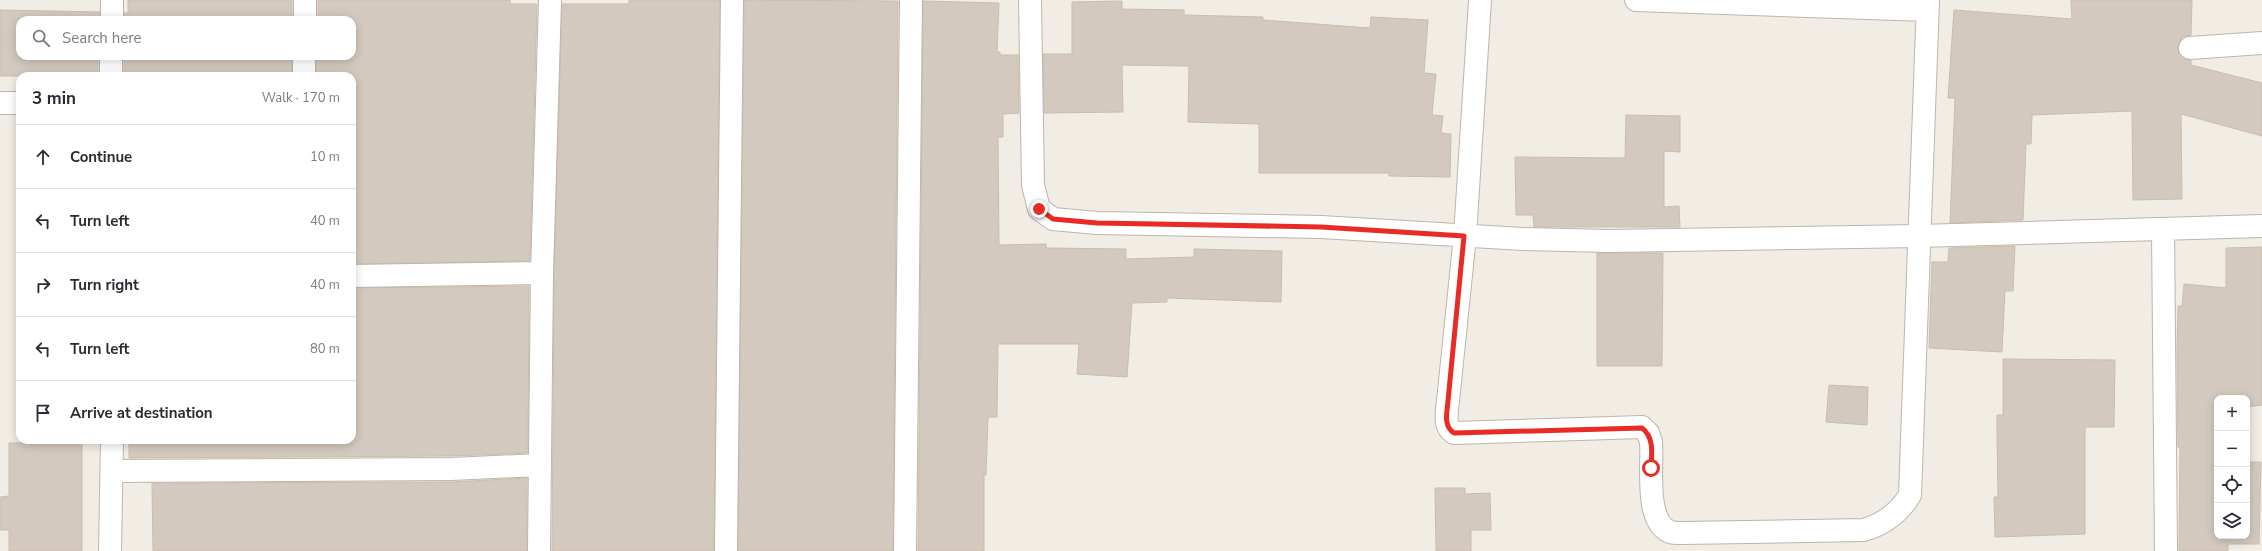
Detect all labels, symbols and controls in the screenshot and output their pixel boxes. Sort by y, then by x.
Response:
search box [16,16,356,60]
icon: search [30,27,52,49]
text: Search here [62,28,142,48]
text: 3 min [32,87,76,110]
text: Walk · 170 m [262,89,340,107]
icon: ahead [32,146,54,168]
text: Continue [70,147,132,167]
text: 10 m [310,148,340,166]
route end [1030,200,1048,218]
icon: left [32,210,54,232]
text: Turn left [70,211,129,231]
text: 40 m [310,212,340,230]
icon: right [32,274,54,296]
text: Turn right [70,275,139,295]
text: 40 m [310,276,340,294]
icon: left [32,338,54,360]
text: Turn left [70,339,129,359]
text: 80 m [310,340,340,358]
map controls [2214,395,2250,539]
button: + [2214,395,2250,431]
icon: arrive [32,402,54,424]
text: Arrive at destination [70,403,213,423]
button: − [2214,431,2250,467]
route start [1642,459,1660,477]
button: locate [2214,467,2250,503]
button: layers [2214,503,2250,539]

